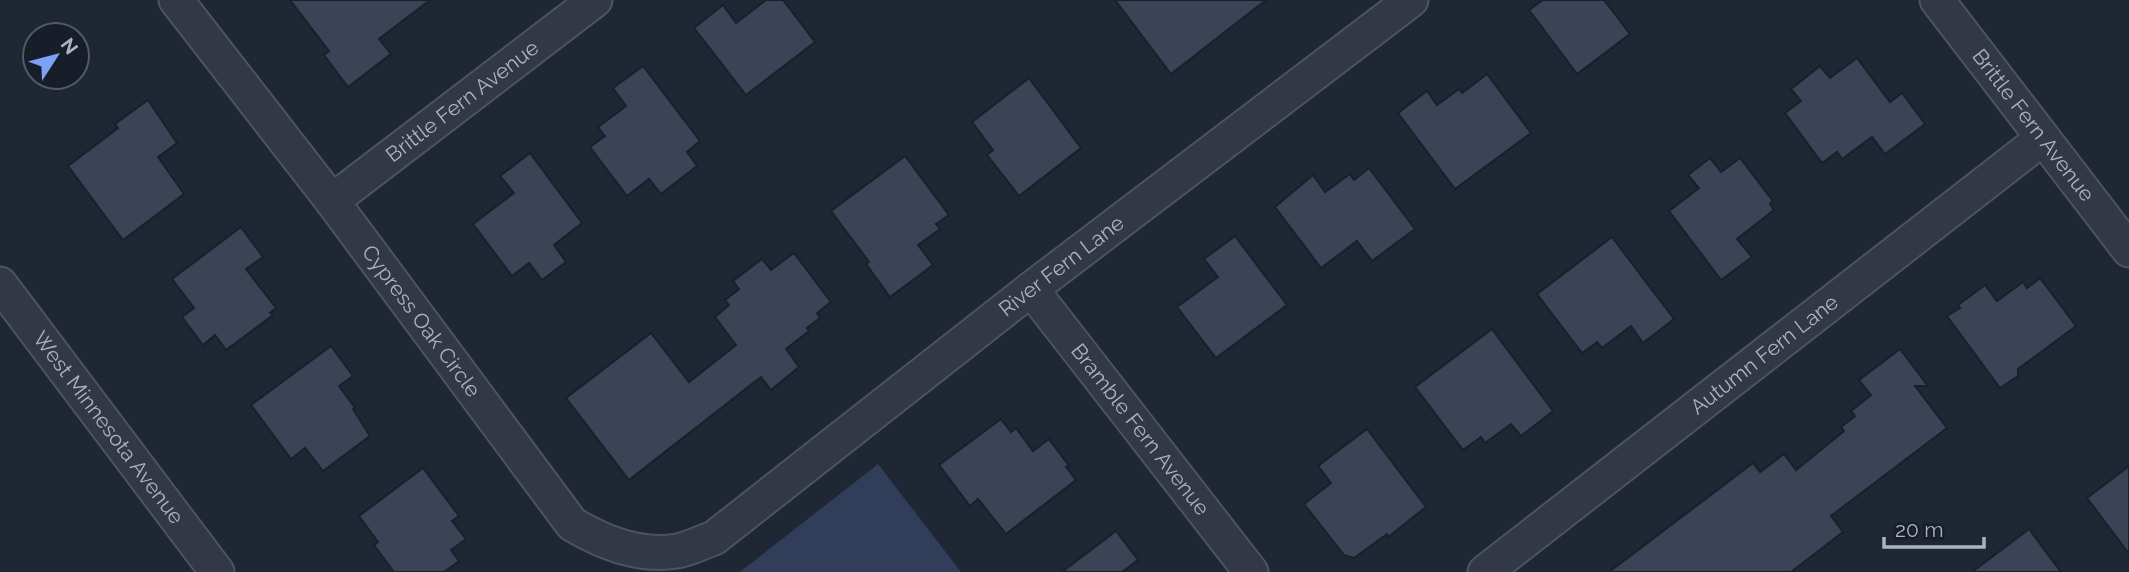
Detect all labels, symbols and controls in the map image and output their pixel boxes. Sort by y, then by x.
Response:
north arrow [21,21,91,91]
text: N [57,34,83,58]
street label: Brittle Fern Avenue [381,35,543,167]
street label: Brittle Fern Avenue [1967,44,2100,206]
street label: River Fern Lane [994,210,1129,321]
street label: Cypress Oak Circle [357,240,486,402]
street label: Autumn Fern Lane [1685,289,1843,419]
street label: West Minnesota Avenue [28,326,189,529]
street label: Bramble Fern Avenue [1066,338,1215,520]
scale bar [1884,505,1984,550]
text: 20 m [1895,517,1943,542]

